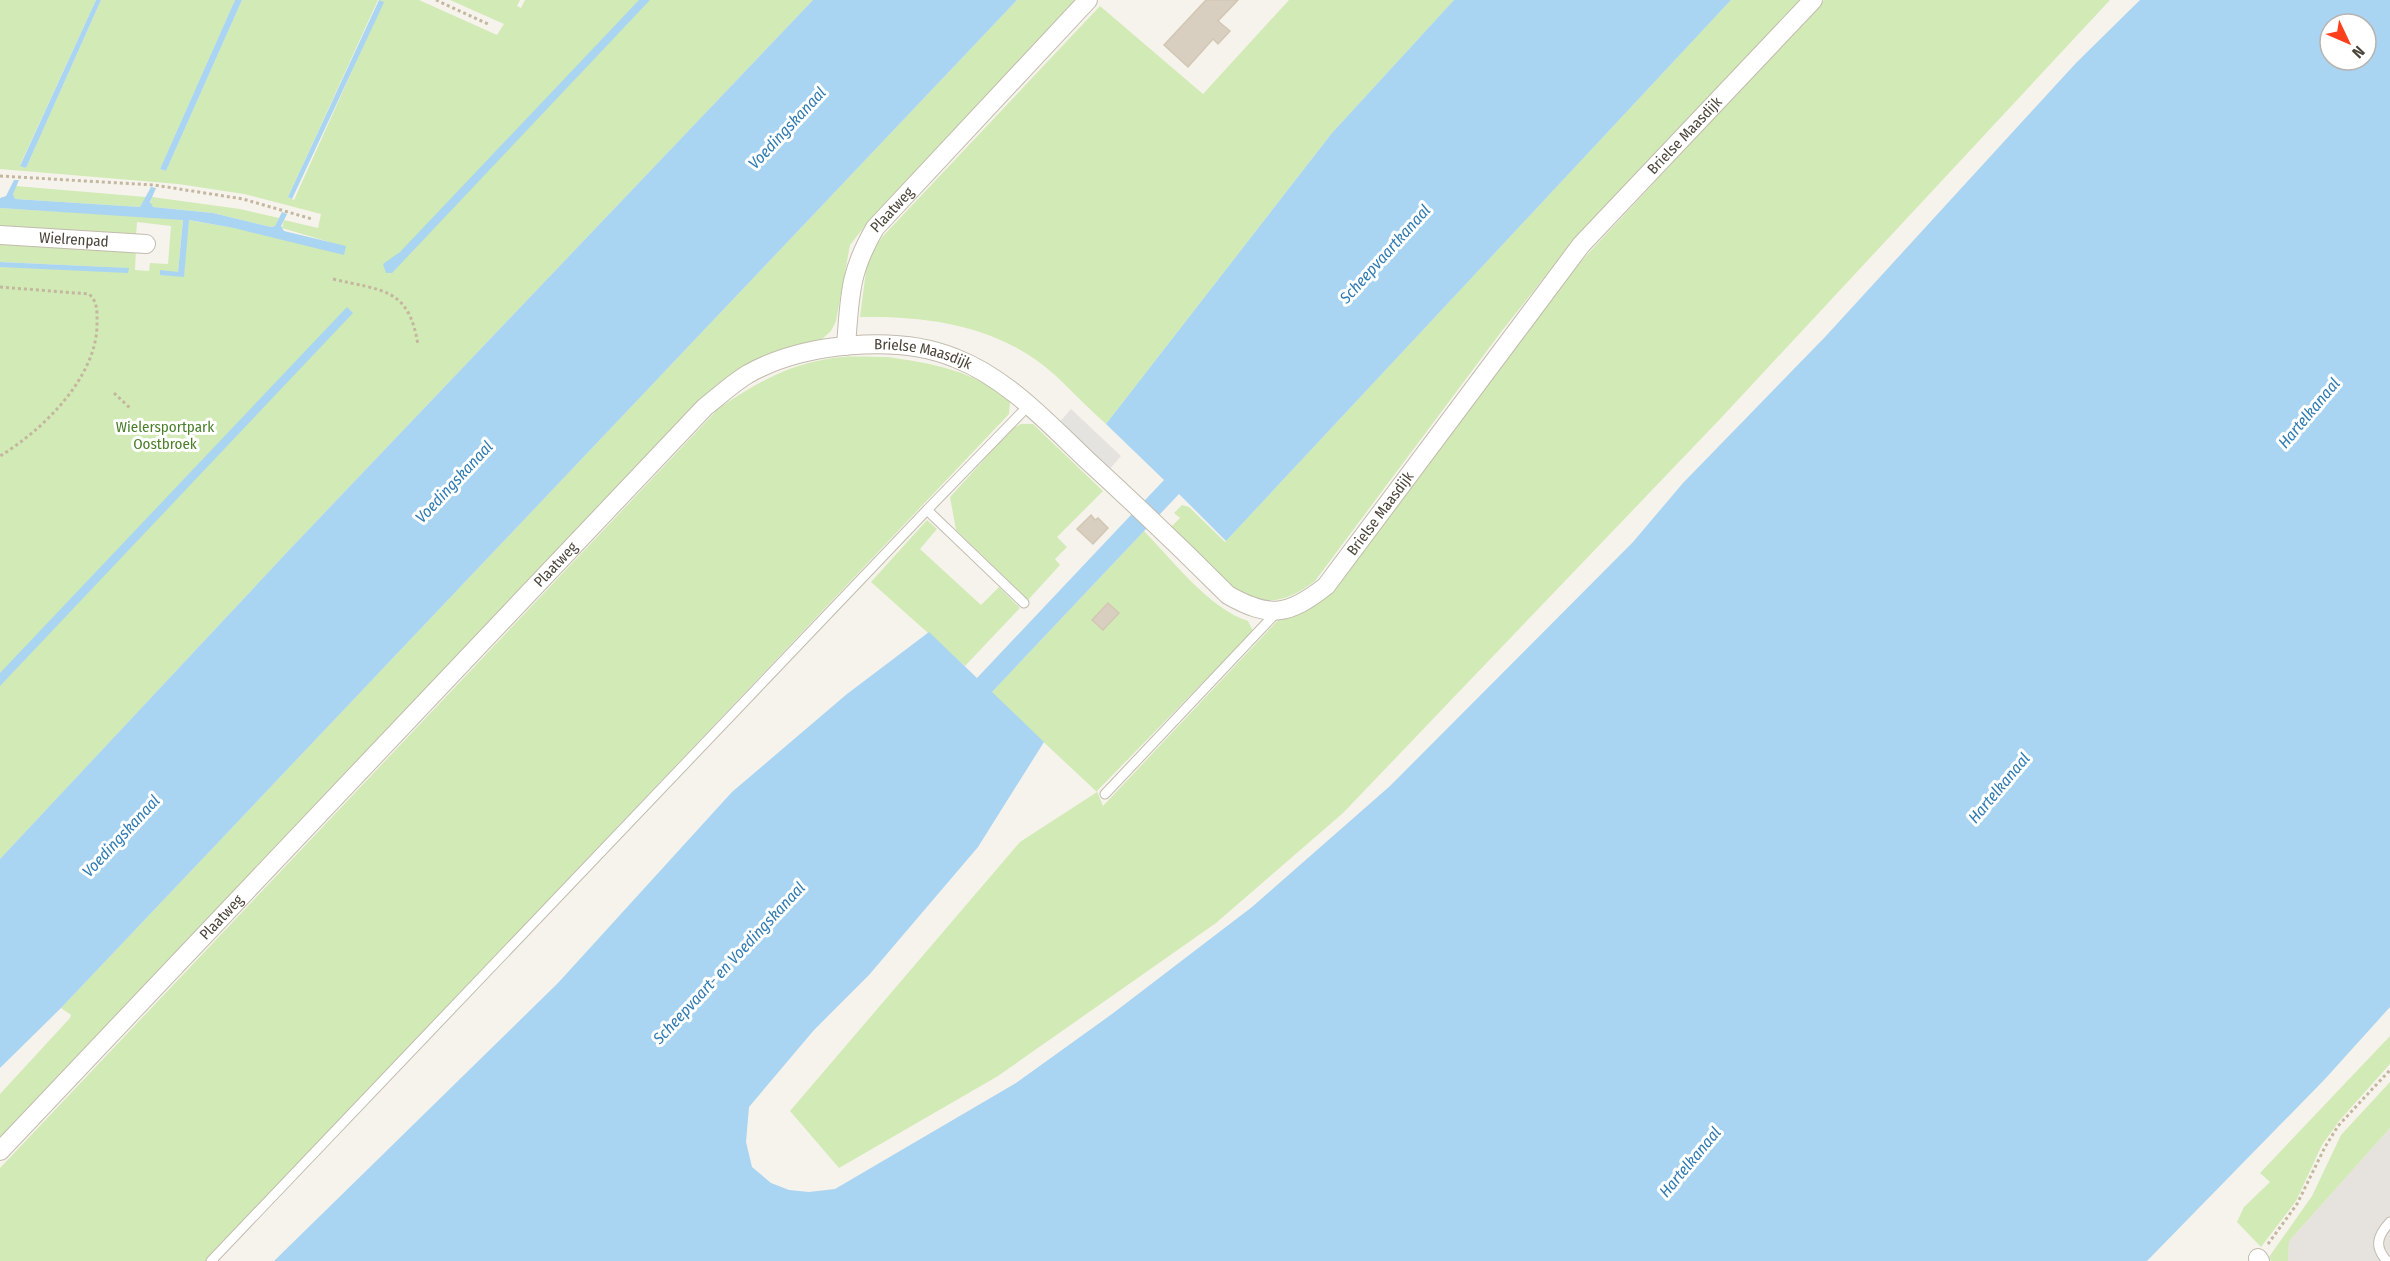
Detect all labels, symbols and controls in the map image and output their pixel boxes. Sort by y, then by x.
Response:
north arrow [2318,12,2378,72]
text: N [2348,42,2369,62]
water label: Voedingskanaal [744,83,830,173]
street label: Brielse Maasdijk [1644,93,1726,178]
street label: Plaatweg [867,183,918,236]
water label: Scheepvaartkanaal [1335,201,1434,308]
street label: Wielrenpad [38,228,109,251]
street label: Brielse Maasdijk [874,335,975,373]
water label: Hartelkanaal [2274,374,2344,452]
park label: Wielersportpark Oostbroek [116,418,214,453]
water label: Voedingskanaal [411,437,497,527]
street label: Brielse Maasdijk [1343,468,1417,559]
street label: Plaatweg [530,538,581,591]
water label: Hartelkanaal [1964,749,2034,827]
water label: Voedingskanaal [78,791,164,881]
water label: Scheepvaart- en Voedingskanaal [648,878,809,1049]
street label: Plaatweg [196,891,247,944]
water label: Hartelkanaal [1655,1123,1725,1201]

